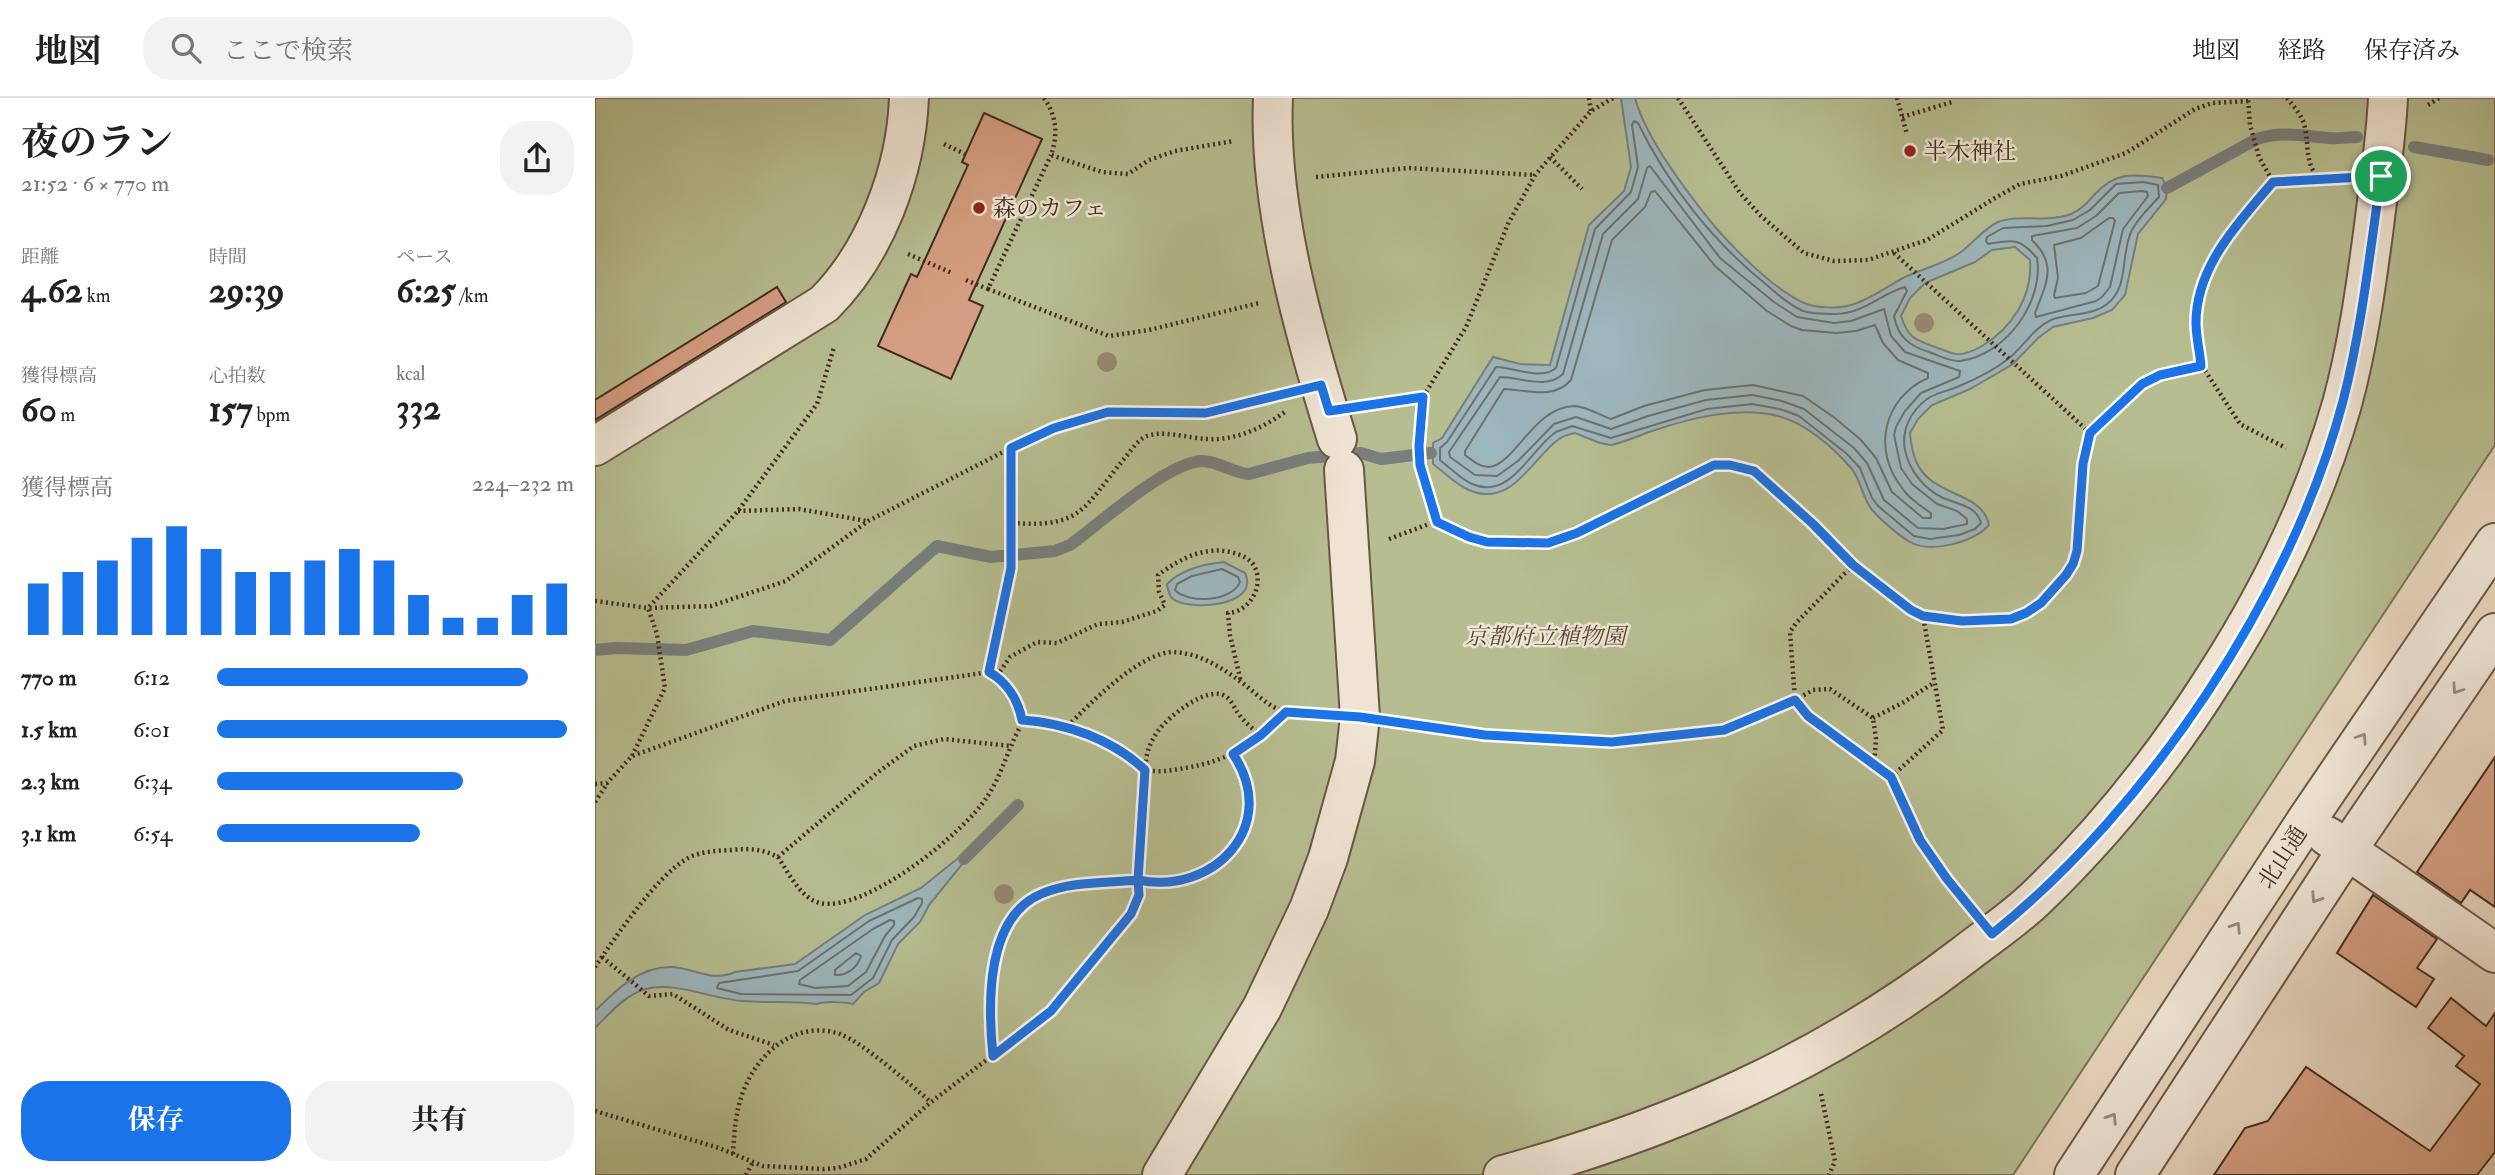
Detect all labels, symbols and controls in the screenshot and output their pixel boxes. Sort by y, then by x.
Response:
search box [143,17,633,80]
icon: search [167,29,205,67]
text: 地図 [35,31,101,72]
text: ここで検索 [223,35,353,67]
text: 地図 [2192,35,2240,66]
text: 経路 [2278,35,2326,66]
text: 保存済み [2364,35,2460,66]
text: 夜のラン [21,119,173,167]
button: share [500,121,574,195]
place label: 半木神社 [1924,137,2016,166]
marker: 半木神社 [1902,143,1918,159]
pin [2351,146,2411,206]
icon: arrive [2362,157,2400,195]
text: 21:52 · 6 × 770 m [21,169,169,198]
place label: 森のカフェ [993,194,1107,223]
marker: 森のカフェ [971,200,987,216]
text: 距離 [21,245,59,269]
text: 時間 [209,245,247,269]
text: ペース [396,245,452,269]
text: 4.62 [21,269,83,313]
text: 29:39 [209,269,284,313]
text: 6:25 [396,269,456,313]
text: km [83,284,111,308]
text: /km [456,284,488,308]
text: kcal [396,362,425,386]
text: 獲得標高 [21,364,97,388]
text: 心拍数 [209,364,266,388]
text: 332 [396,386,441,430]
text: 60 [21,388,57,432]
text: 157 [209,388,253,432]
text: m [57,403,75,427]
text: bpm [253,403,290,427]
text: 224–232 m [472,469,574,498]
text: 獲得標高 [21,473,113,502]
park label: 京都府立植物園 [1465,622,1630,651]
text: 770 m [21,663,77,692]
text: 6:12 [133,663,170,692]
one-way arrow [2452,681,2465,694]
text: 1.5 km [21,715,77,744]
text: 6:01 [133,715,170,744]
one-way arrow [2354,733,2366,746]
text: 2.3 km [21,767,80,796]
text: 6:34 [133,767,171,796]
text: 3.1 km [21,819,76,848]
text: 6:54 [133,819,172,848]
street label: 北山通 [2251,820,2313,894]
one-way arrow [2311,890,2324,903]
one-way arrow [2228,922,2241,935]
button: 保存 [21,1081,291,1161]
button: 共有 [305,1081,574,1161]
one-way arrow [2104,1113,2116,1126]

